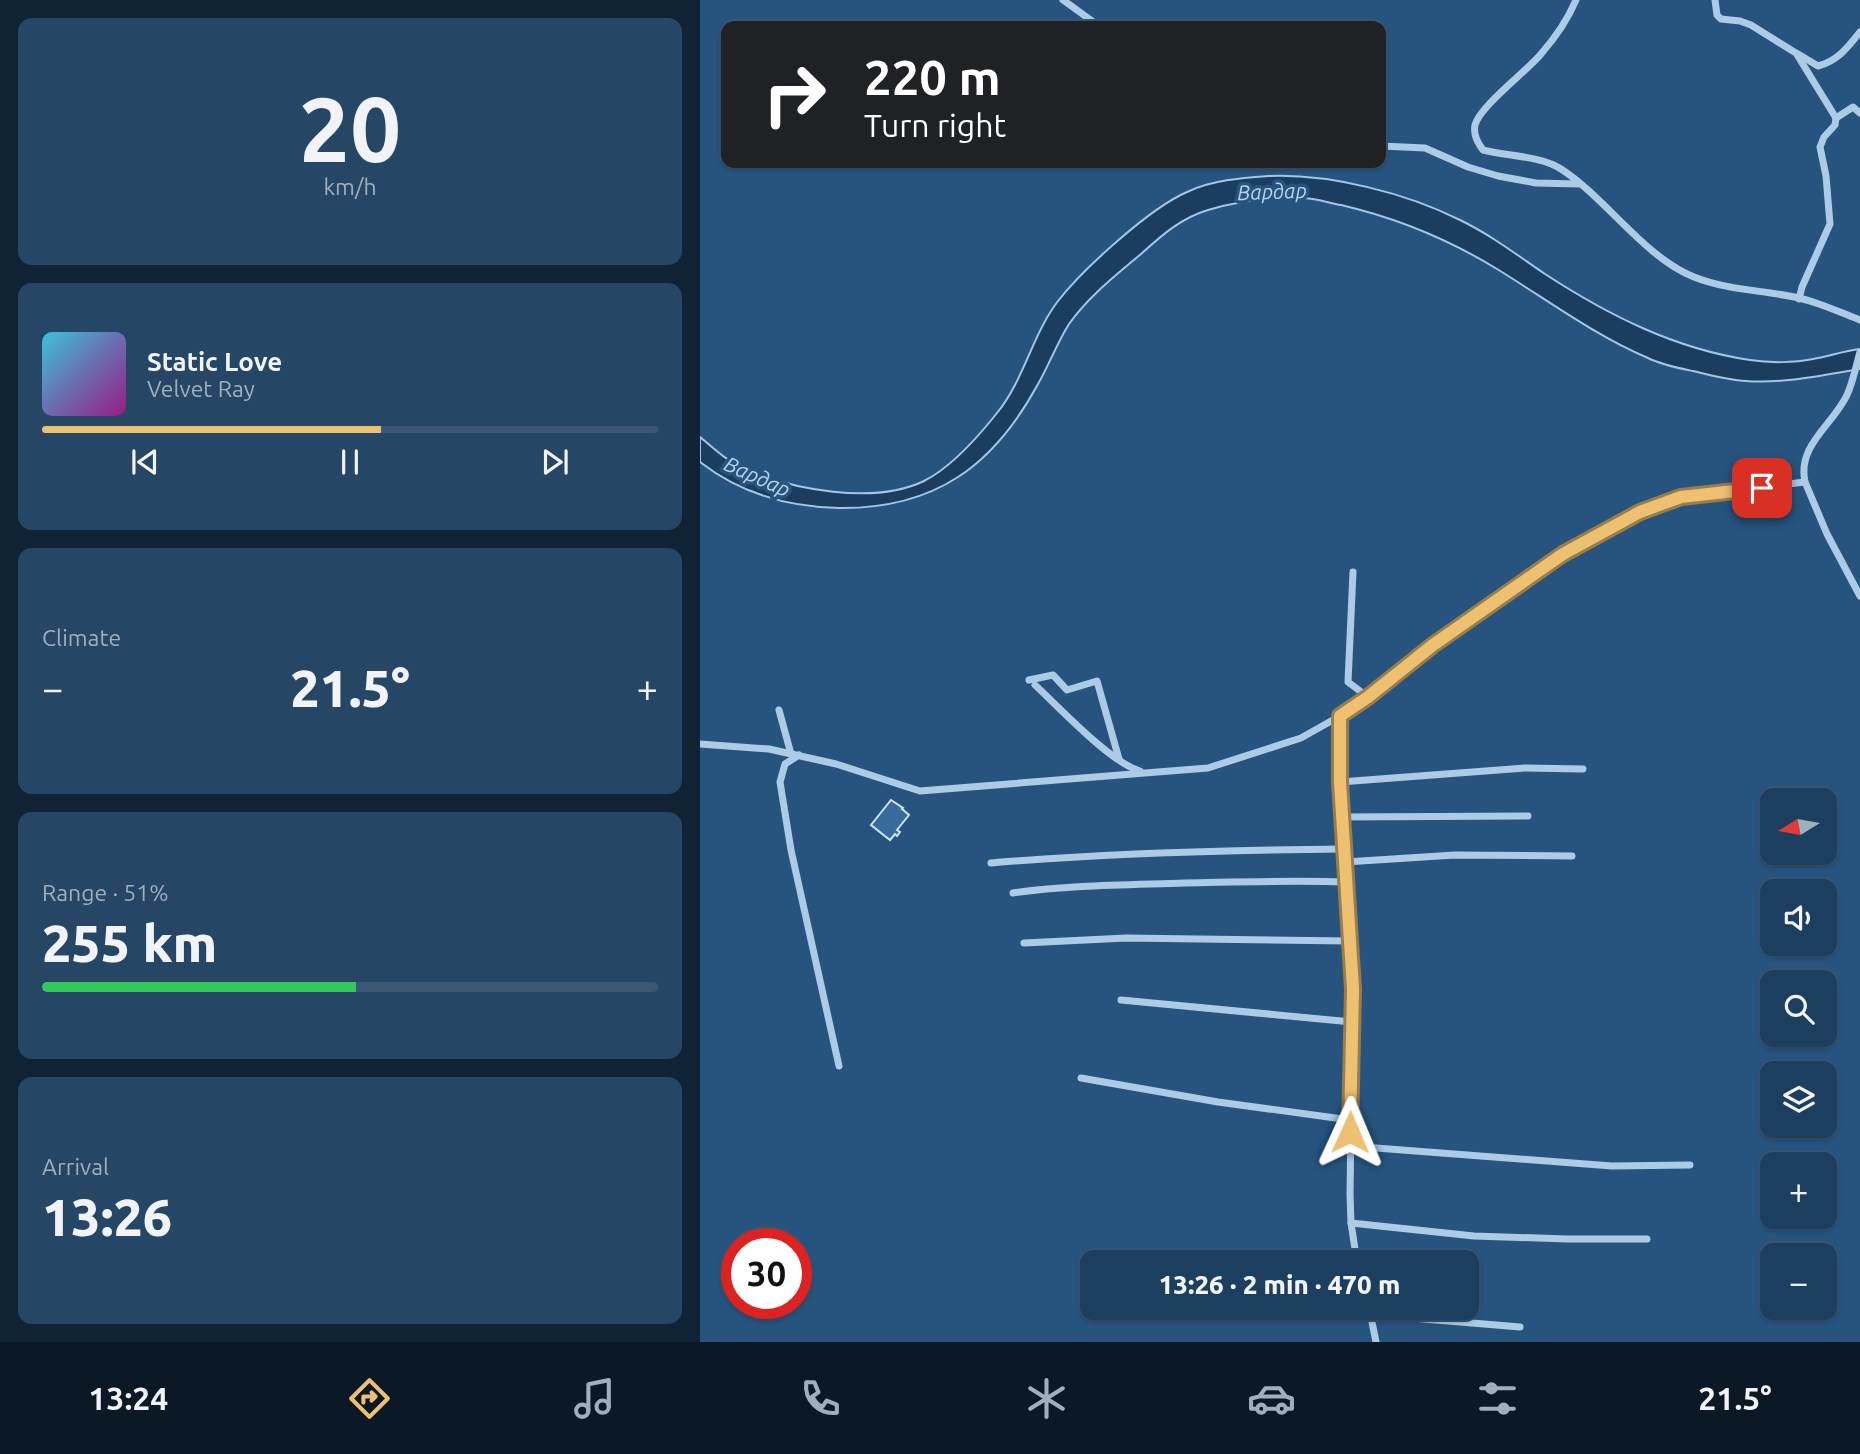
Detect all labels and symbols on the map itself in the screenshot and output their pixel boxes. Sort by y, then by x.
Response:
water label: Вардар [1237,178,1307,204]
water label: Вардар [721,451,794,501]
pin [1732,458,1792,518]
north arrow [1760,788,1838,864]
position arrow [1313,1095,1387,1169]
speed limit sign: 30 [721,1228,812,1319]

